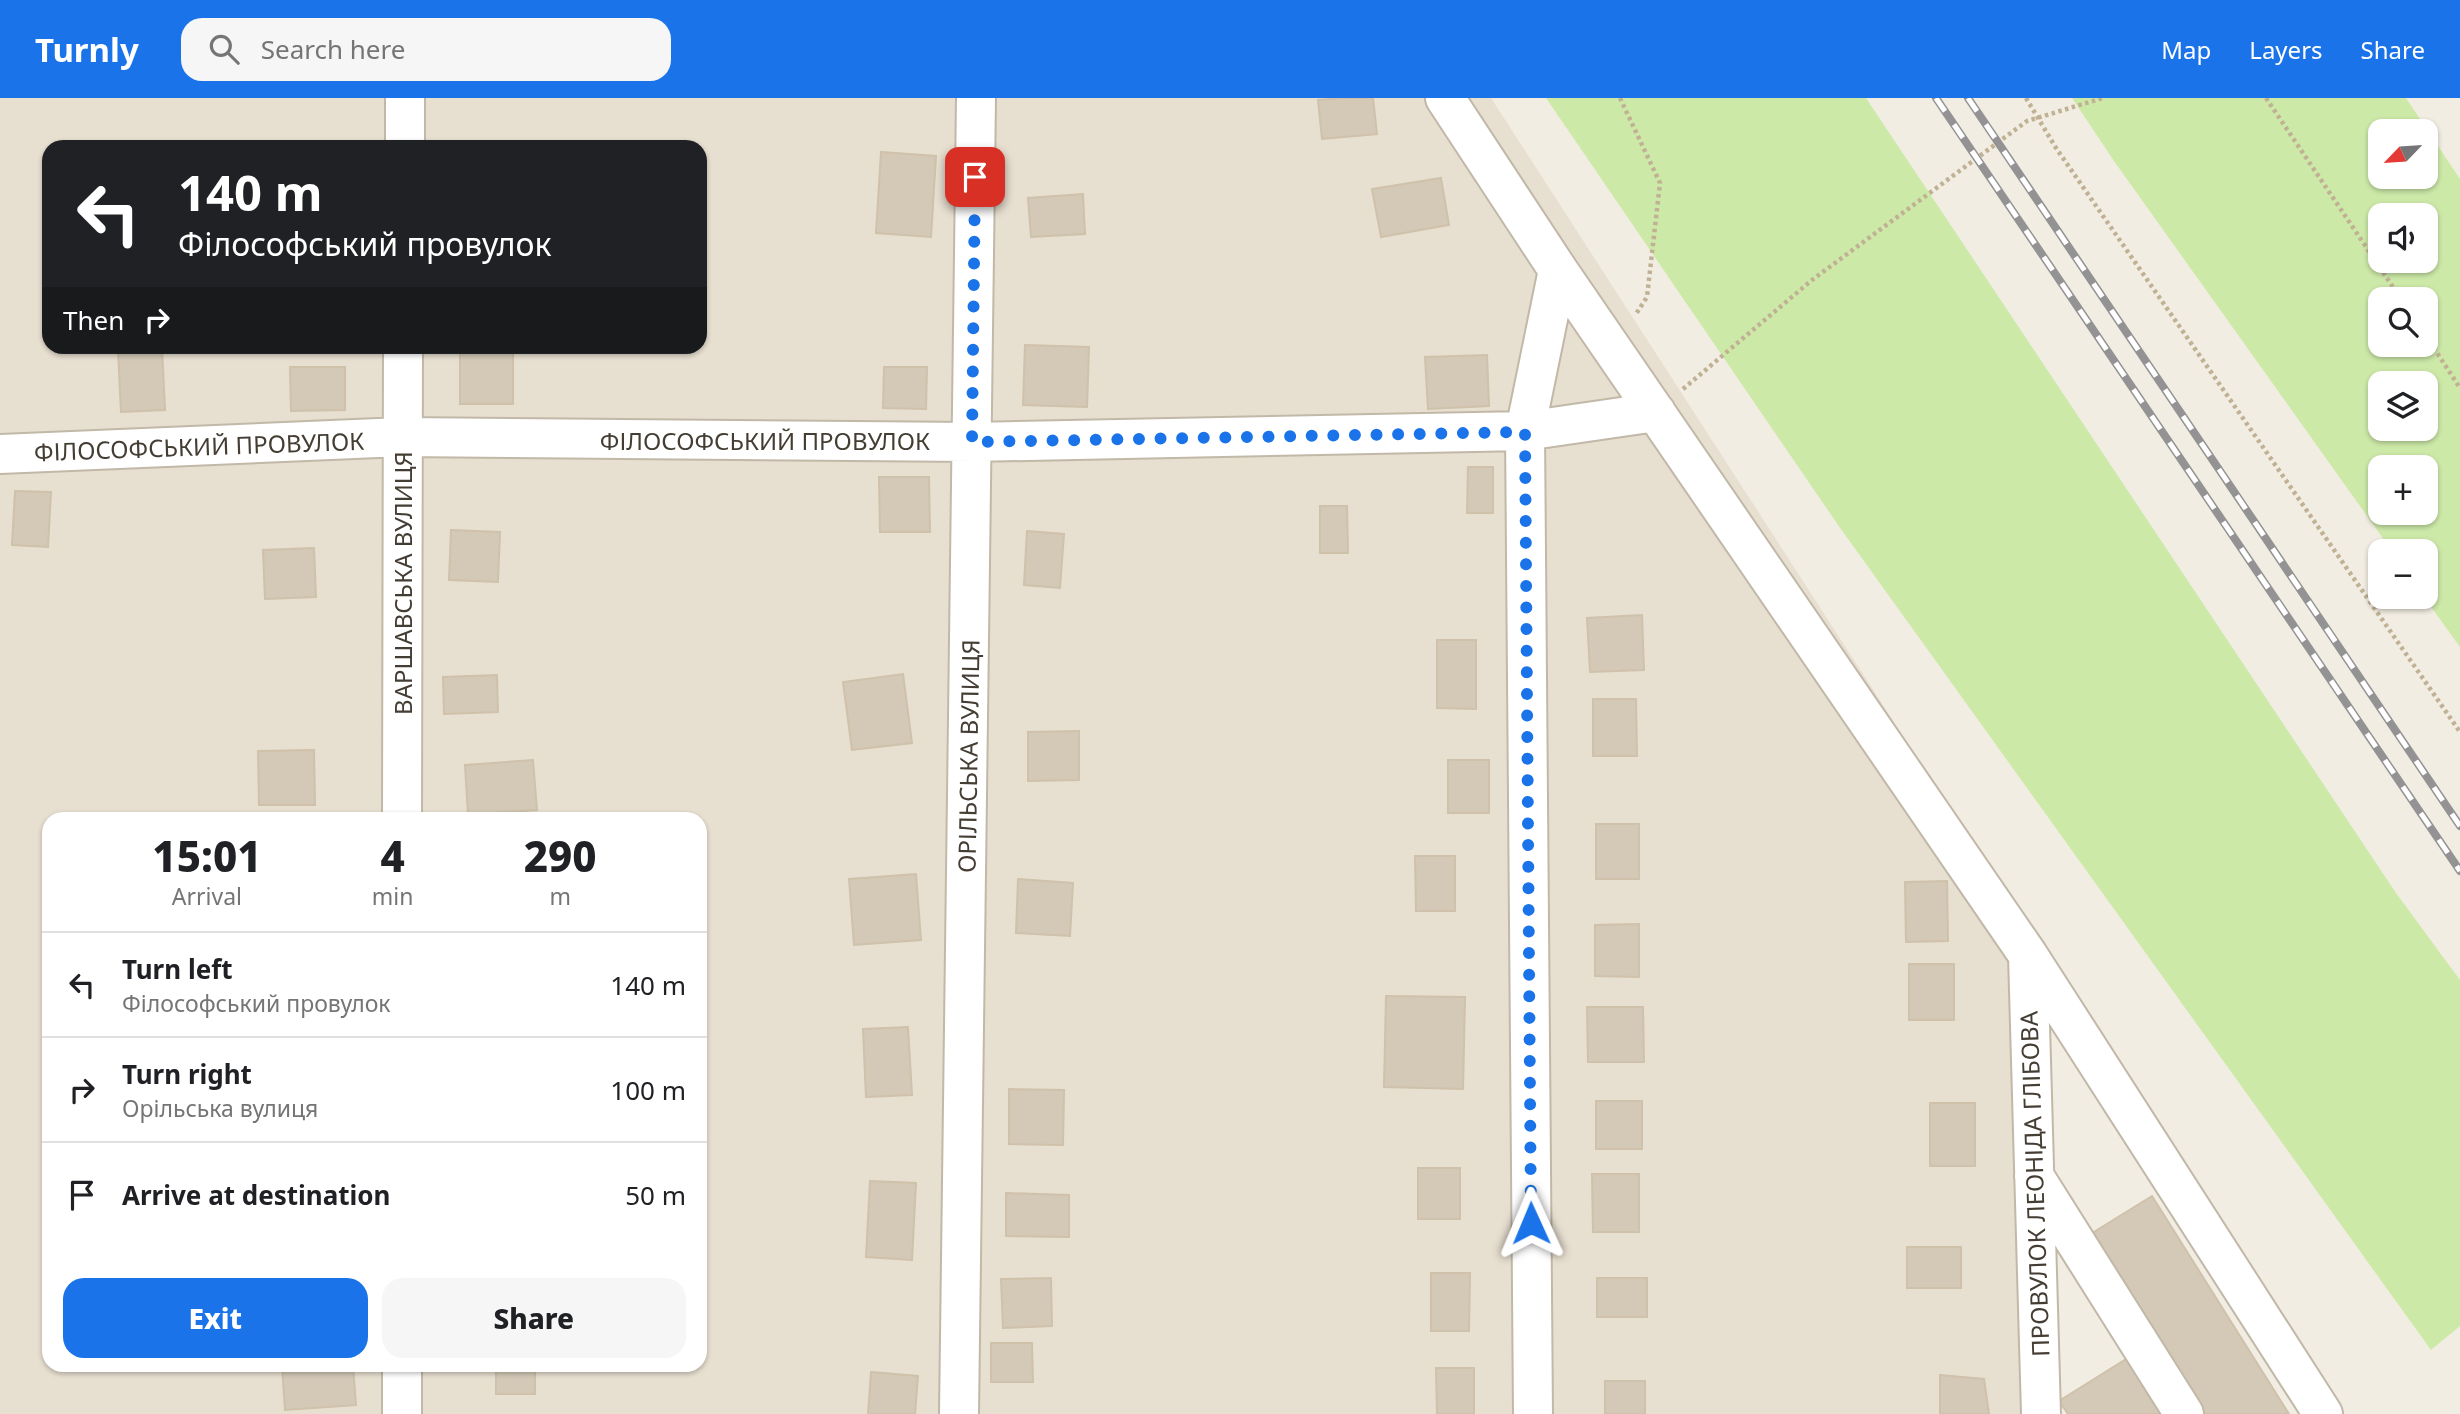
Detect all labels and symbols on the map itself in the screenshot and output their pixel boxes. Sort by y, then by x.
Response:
north arrow [2368,119,2438,189]
pin [945,147,1005,207]
street label: ФІЛОСОФСЬКИЙ ПРОВУЛОК [33,424,365,468]
street label: ФІЛОСОФСЬКИЙ ПРОВУЛОК [600,424,930,457]
street label: ВАРШАВСЬКА ВУЛИЦЯ [386,451,419,715]
street label: ОРІЛЬСЬКА ВУЛИЦЯ [949,639,987,873]
street label: ПРОВУЛОК ЛЕОНІДА ГЛІБОВА [2011,1010,2057,1357]
position arrow [1494,1186,1568,1260]

